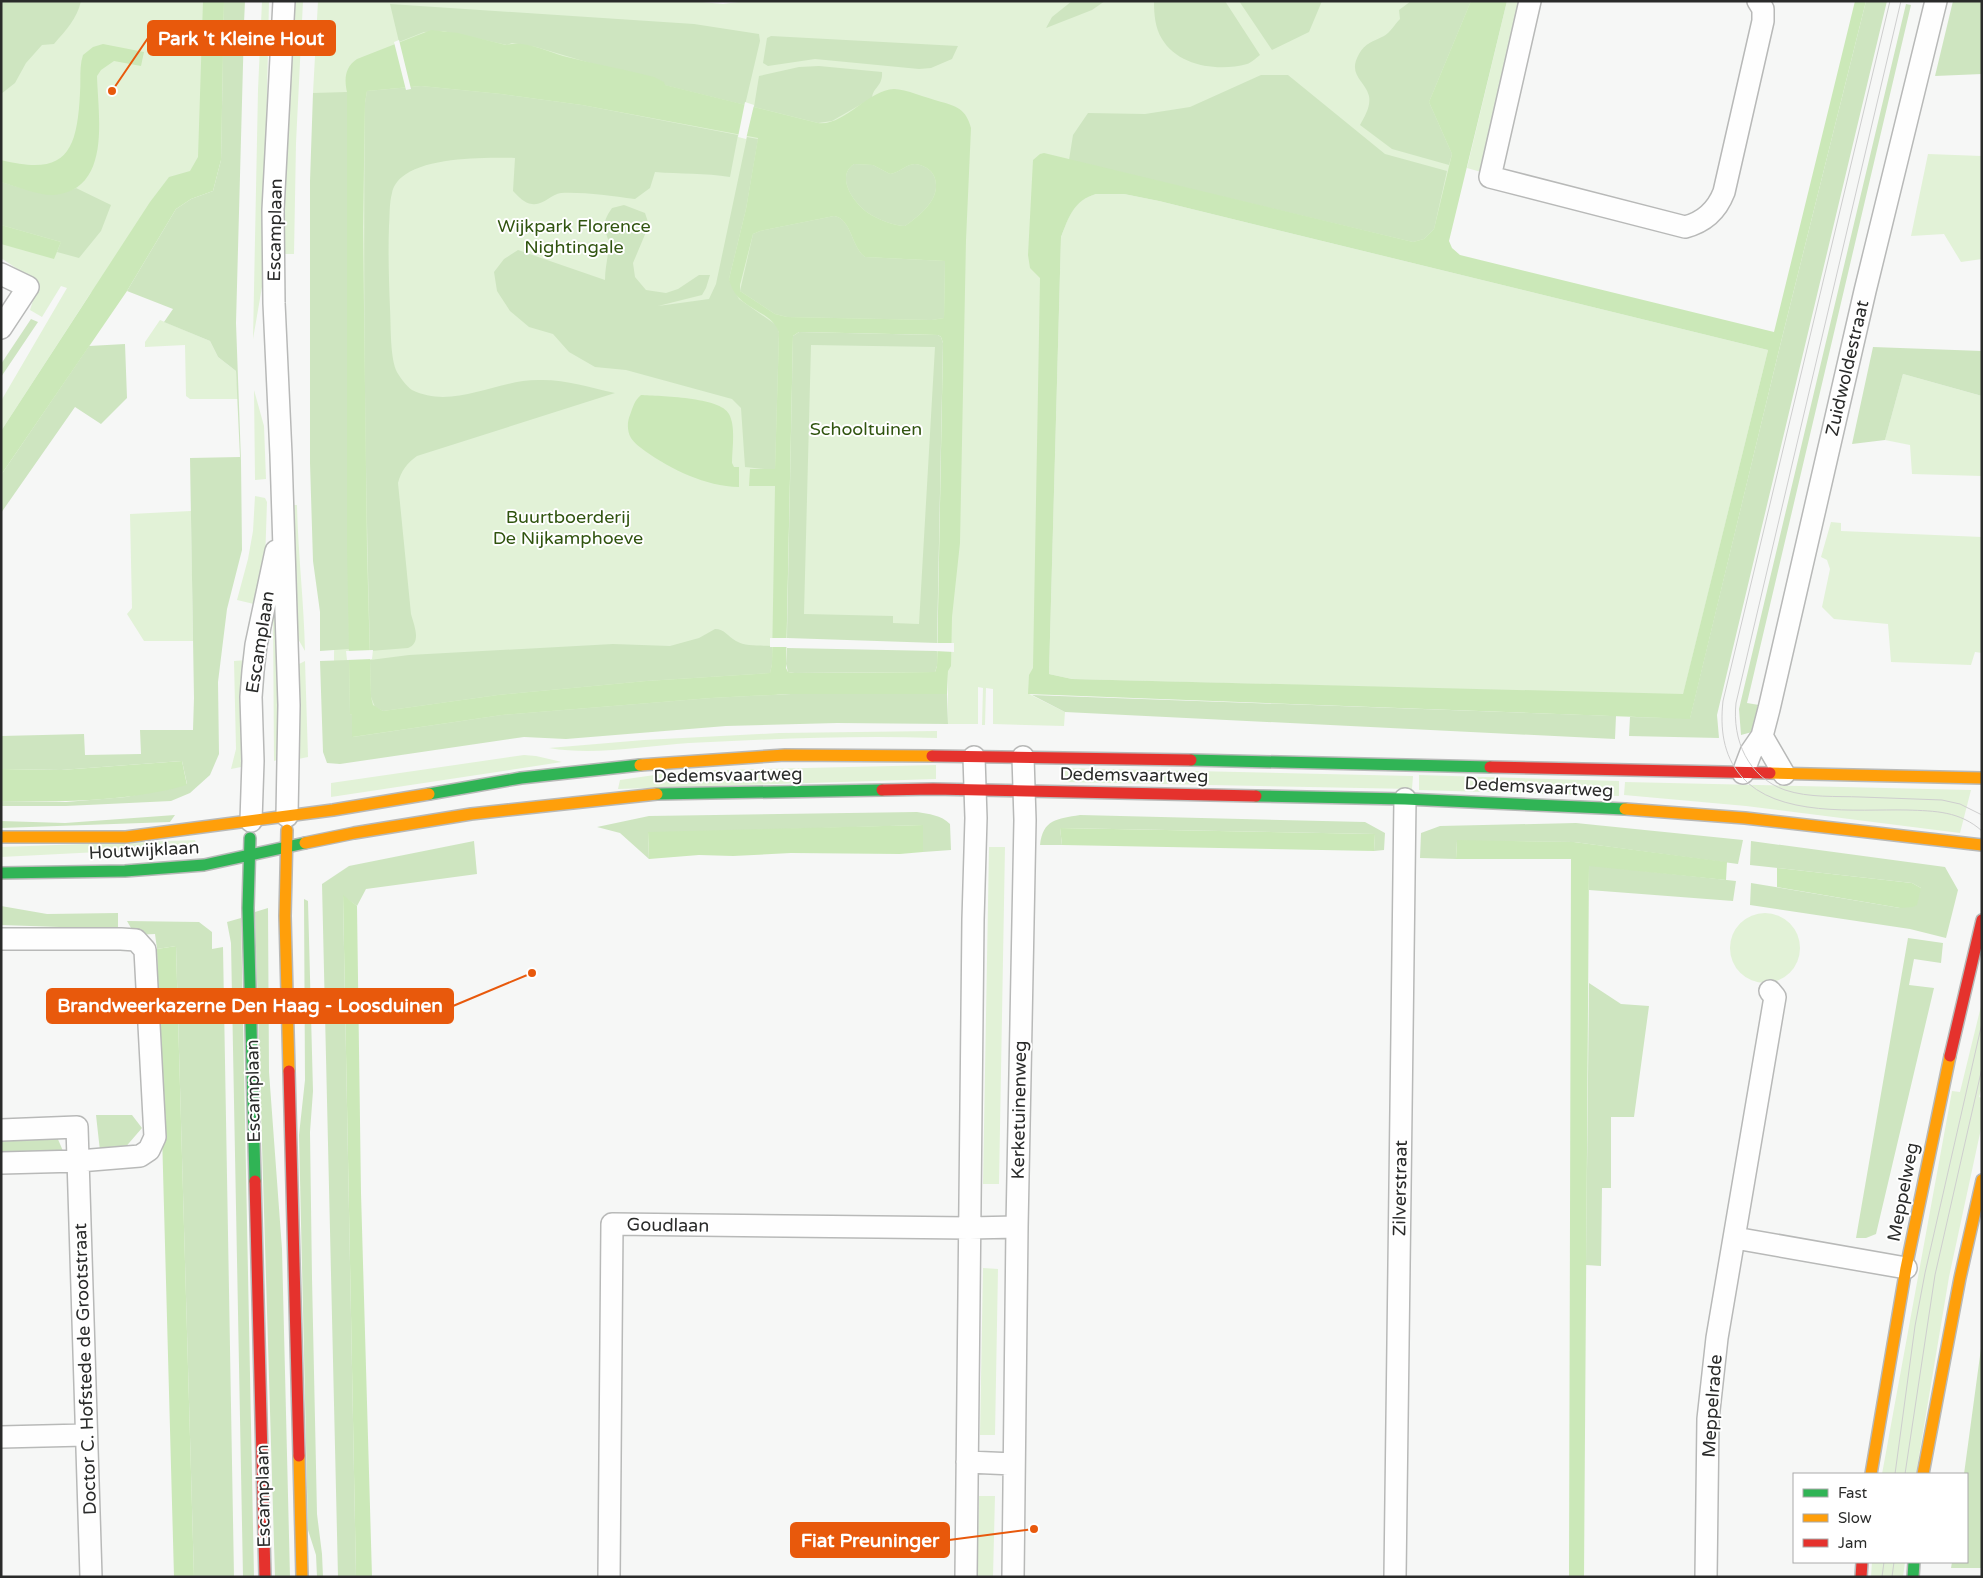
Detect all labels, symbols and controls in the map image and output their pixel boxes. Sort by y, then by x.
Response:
callout: Park 't Kleine Hout [148,21,335,55]
text: Park 't Kleine Hout [158,28,325,50]
street label: Escamplaan [263,178,287,282]
park label: Wijkpark Florence Nightingale [497,215,651,258]
street label: Zuidwoldestraat [1821,298,1873,438]
park label: Schooltuinen [810,418,922,440]
park label: Buurtboerderij De Nijkamphoeve [493,506,643,549]
street label: Escamplaan [241,589,279,695]
street label: Dedemsvaartweg [653,763,803,787]
street label: Dedemsvaartweg [1059,763,1209,787]
street label: Dedemsvaartweg [1464,772,1614,802]
street label: Houtwijklaan [88,836,200,864]
callout: Brandweerkazerne Den Haag - Loosduinen [47,989,453,1023]
text: Brandweerkazerne Den Haag - Loosduinen [57,995,443,1018]
street label: Escamplaan [241,1039,265,1143]
street label: Kerketuinenweg [1007,1040,1031,1180]
street label: Zilverstraat [1388,1140,1412,1236]
street label: Meppelweg [1883,1141,1923,1243]
street label: Goudlaan [627,1213,709,1237]
street label: Doctor C. Hofstede de Grootstraat [69,1223,101,1515]
street label: Meppelrade [1697,1354,1727,1458]
street label: Escamplaan [251,1444,275,1548]
legend [1793,1473,1968,1563]
text: Fast [1838,1484,1868,1502]
text: Slow [1838,1509,1872,1527]
callout: Fiat Preuninger [791,1523,949,1557]
text: Fiat Preuninger [801,1530,940,1553]
text: Jam [1838,1534,1867,1552]

